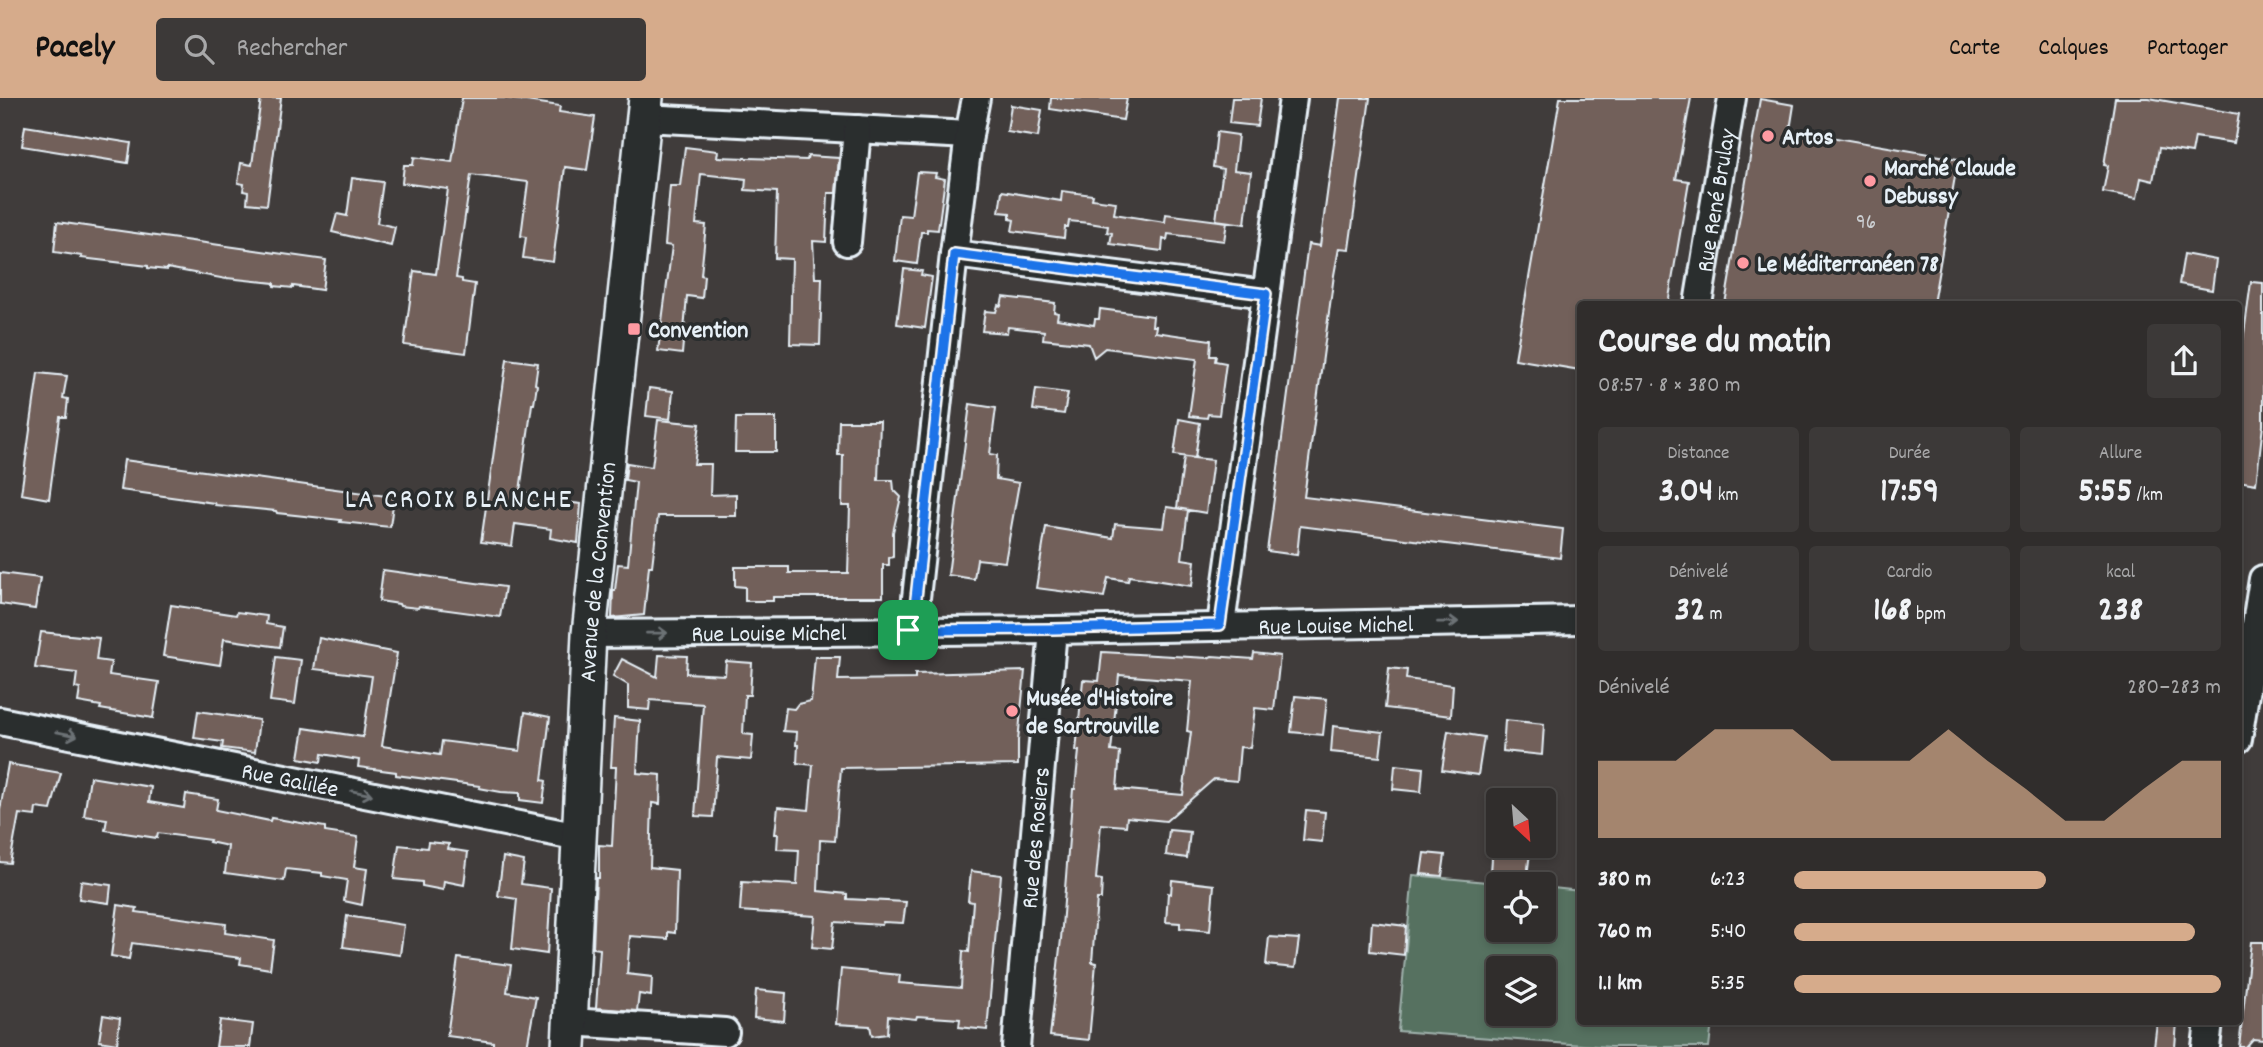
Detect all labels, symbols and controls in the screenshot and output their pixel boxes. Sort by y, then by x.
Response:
search box [156,18,646,81]
text: Pacely [35,26,114,73]
icon: search [180,30,218,68]
text: Rechercher [236,31,347,68]
text: Carte [1949,32,2000,66]
text: Calques [2038,32,2109,66]
text: Partager [2147,32,2228,66]
place label: Artos [1782,122,1834,156]
street label: Rue René Brulay [1690,125,1747,275]
marker: Artos [1760,128,1776,144]
place label: Marché Claude Debussy [1884,153,2016,215]
marker: Marché Claude Debussy [1862,173,1878,189]
house number: 96 [1856,209,1876,239]
place label: Le Méditerranéen 78 [1757,249,1939,283]
marker: Le Méditerranéen 78 [1735,255,1751,271]
place label: Convention [648,315,748,349]
text: Course du matin [1598,316,1831,371]
marker: Convention [626,321,642,337]
button: share [2147,324,2221,398]
text: 08:57 · 8 × 380 m [1598,370,1741,403]
text: Distance [1668,441,1729,468]
text: Durée [1889,441,1930,468]
text: Allure [2099,441,2142,468]
street label: Avenue de la Convention [573,460,627,683]
text: 3.04 [1658,468,1713,518]
text: 17:59 [1880,468,1939,518]
text: 5:55 [2078,468,2132,518]
district label: LA CROIX BLANCHE [345,482,573,522]
text: km [1713,483,1739,510]
text: /km [2132,483,2163,510]
text: Dénivelé [1669,560,1728,587]
text: Cardio [1886,560,1933,587]
text: kcal [2106,560,2135,587]
text: 32 [1674,587,1705,637]
text: 168 [1873,587,1912,637]
text: 238 [2098,587,2143,637]
pin [878,600,938,660]
text: m [1705,602,1723,629]
text: bpm [1912,602,1946,629]
street label: Rue Louise Michel [1258,609,1414,646]
icon: arrive [889,611,927,649]
one-way arrow [1436,615,1459,629]
street label: Rue Louise Michel [691,618,847,653]
one-way arrow [645,626,668,640]
text: Dénivelé [1598,672,1670,705]
text: 280–283 m [2127,672,2221,705]
place label: Musée d'Histoire de Sartrouville [1026,683,1174,745]
marker: Musée d'Histoire de Sartrouville [1004,703,1020,719]
one-way arrow [55,728,78,742]
street label: Rue Galilée [238,756,341,808]
street label: Rue des Rosiers [1014,766,1061,910]
one-way arrow [350,787,373,801]
north arrow [1486,788,1556,858]
map controls [1486,788,1556,1026]
text: 380 m [1598,864,1651,897]
text: 6:23 [1710,864,1745,897]
button: locate [1486,872,1556,942]
text: 760 m [1598,916,1652,949]
text: 5:40 [1710,916,1747,949]
button: layers [1486,956,1556,1026]
text: 1.1 km [1598,968,1642,1001]
text: 5:35 [1710,968,1745,1001]

